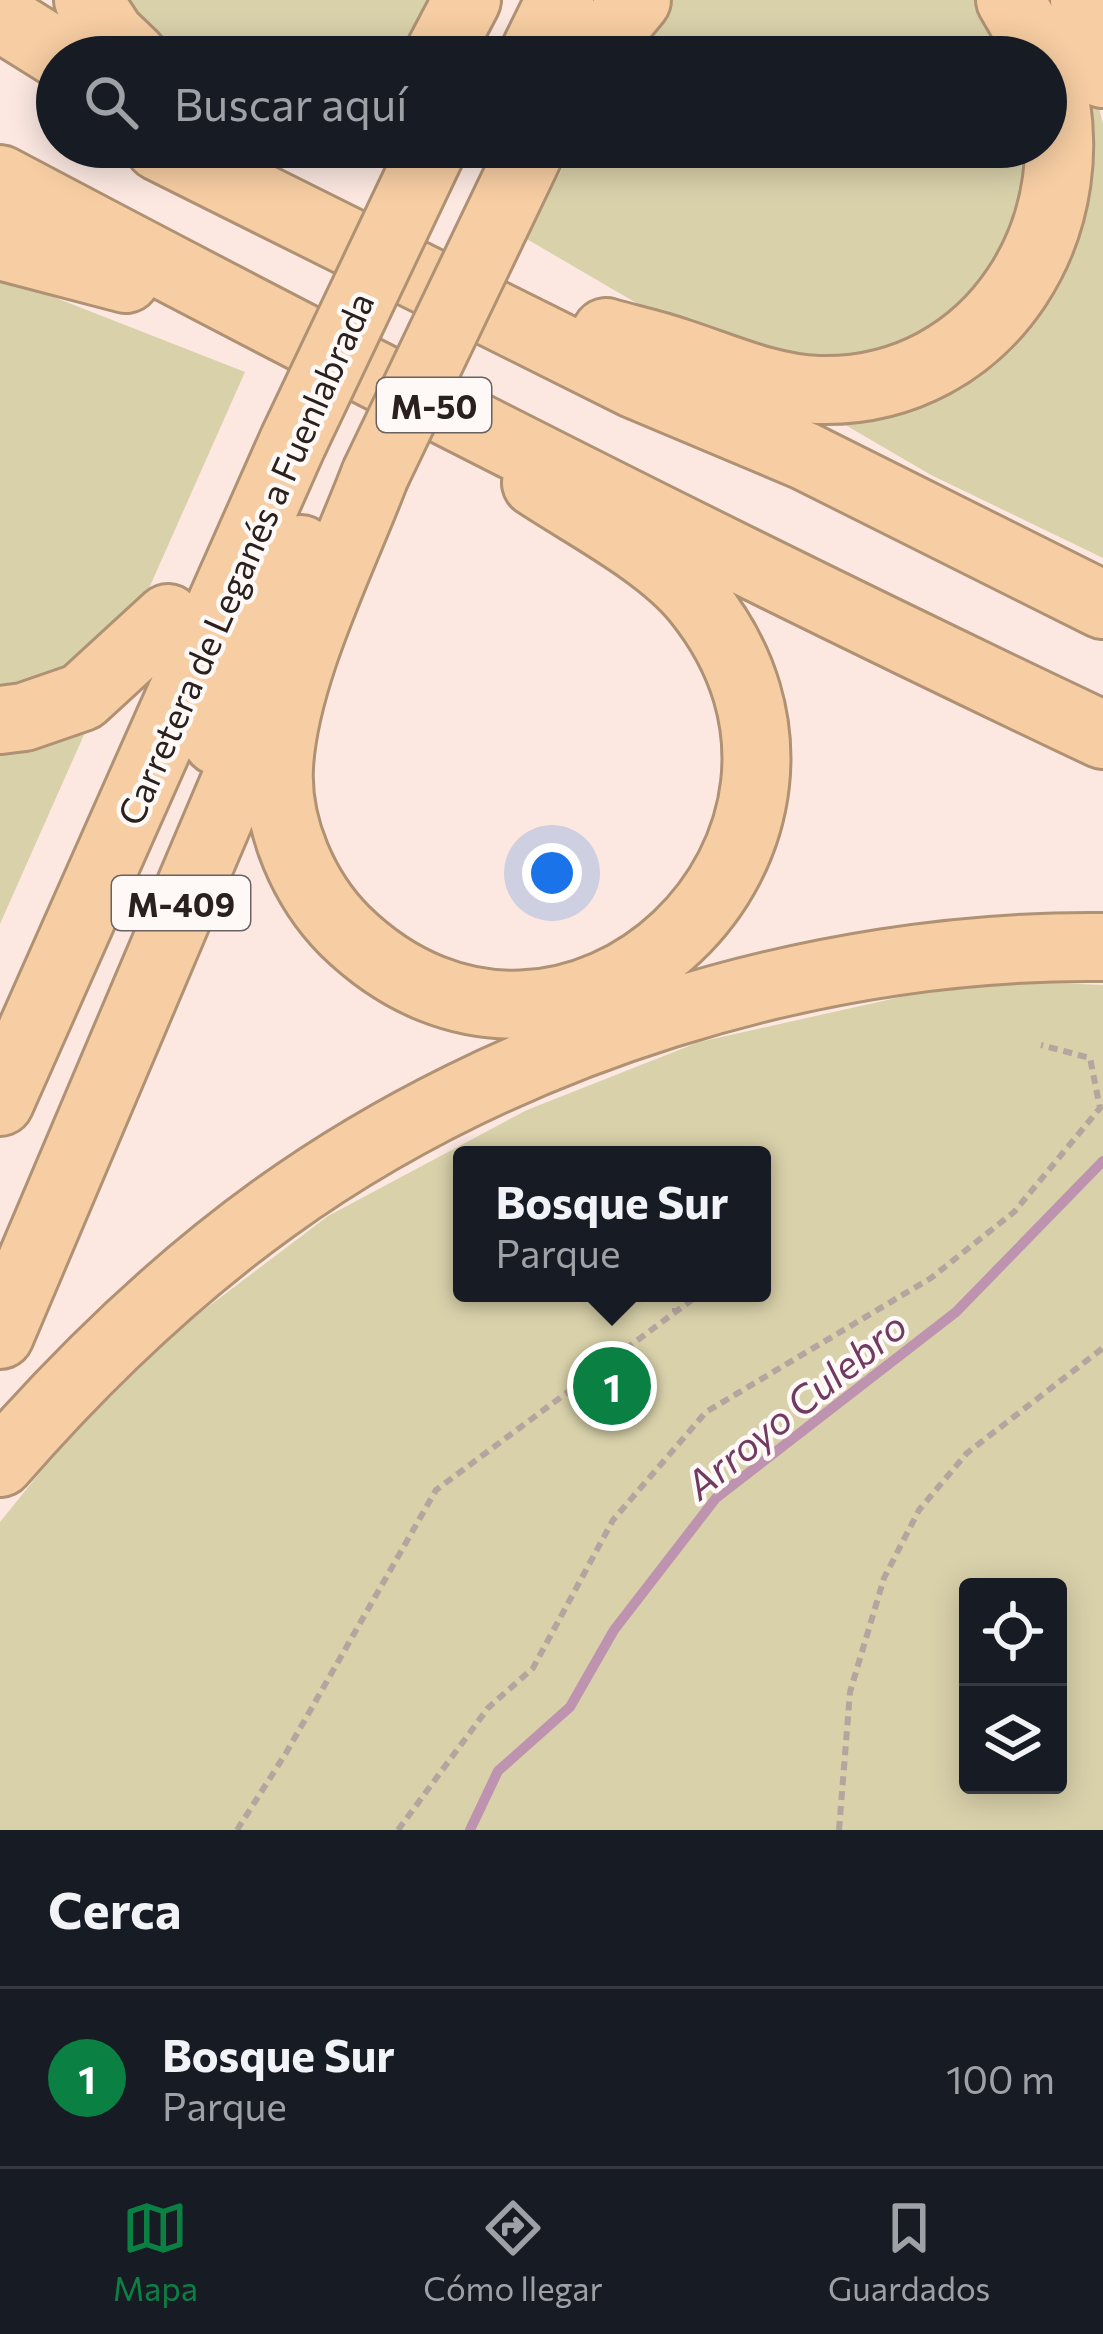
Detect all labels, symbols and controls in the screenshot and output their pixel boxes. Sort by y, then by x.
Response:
search box [36,36,1067,168]
icon: search [78,69,144,135]
text: Buscar aquí [174,75,408,130]
street label: Carretera de Leganés a Fuenlabrada [106,285,382,831]
road number: M-50 [377,378,491,432]
your location [522,843,582,903]
road number: M-409 [112,876,250,930]
popup [453,1146,771,1302]
text: Bosque Sur [496,1173,728,1228]
text: Parque [496,1228,620,1276]
water label: Arroyo Culebro [674,1300,915,1508]
pin: 1 [573,1341,651,1431]
map controls [959,1578,1067,1794]
button: locate [959,1578,1067,1686]
button: layers [959,1686,1067,1794]
text: Cerca [48,1877,182,1940]
text: Bosque Sur [162,2026,395,2081]
text: 1 [78,2054,96,2102]
text: 100 m [946,2054,1055,2102]
text: Parque [162,2081,287,2129]
tab: Mapa [113,2195,198,2308]
tab: Cómo llegar [423,2195,603,2308]
tab: Guardados [828,2195,990,2308]

